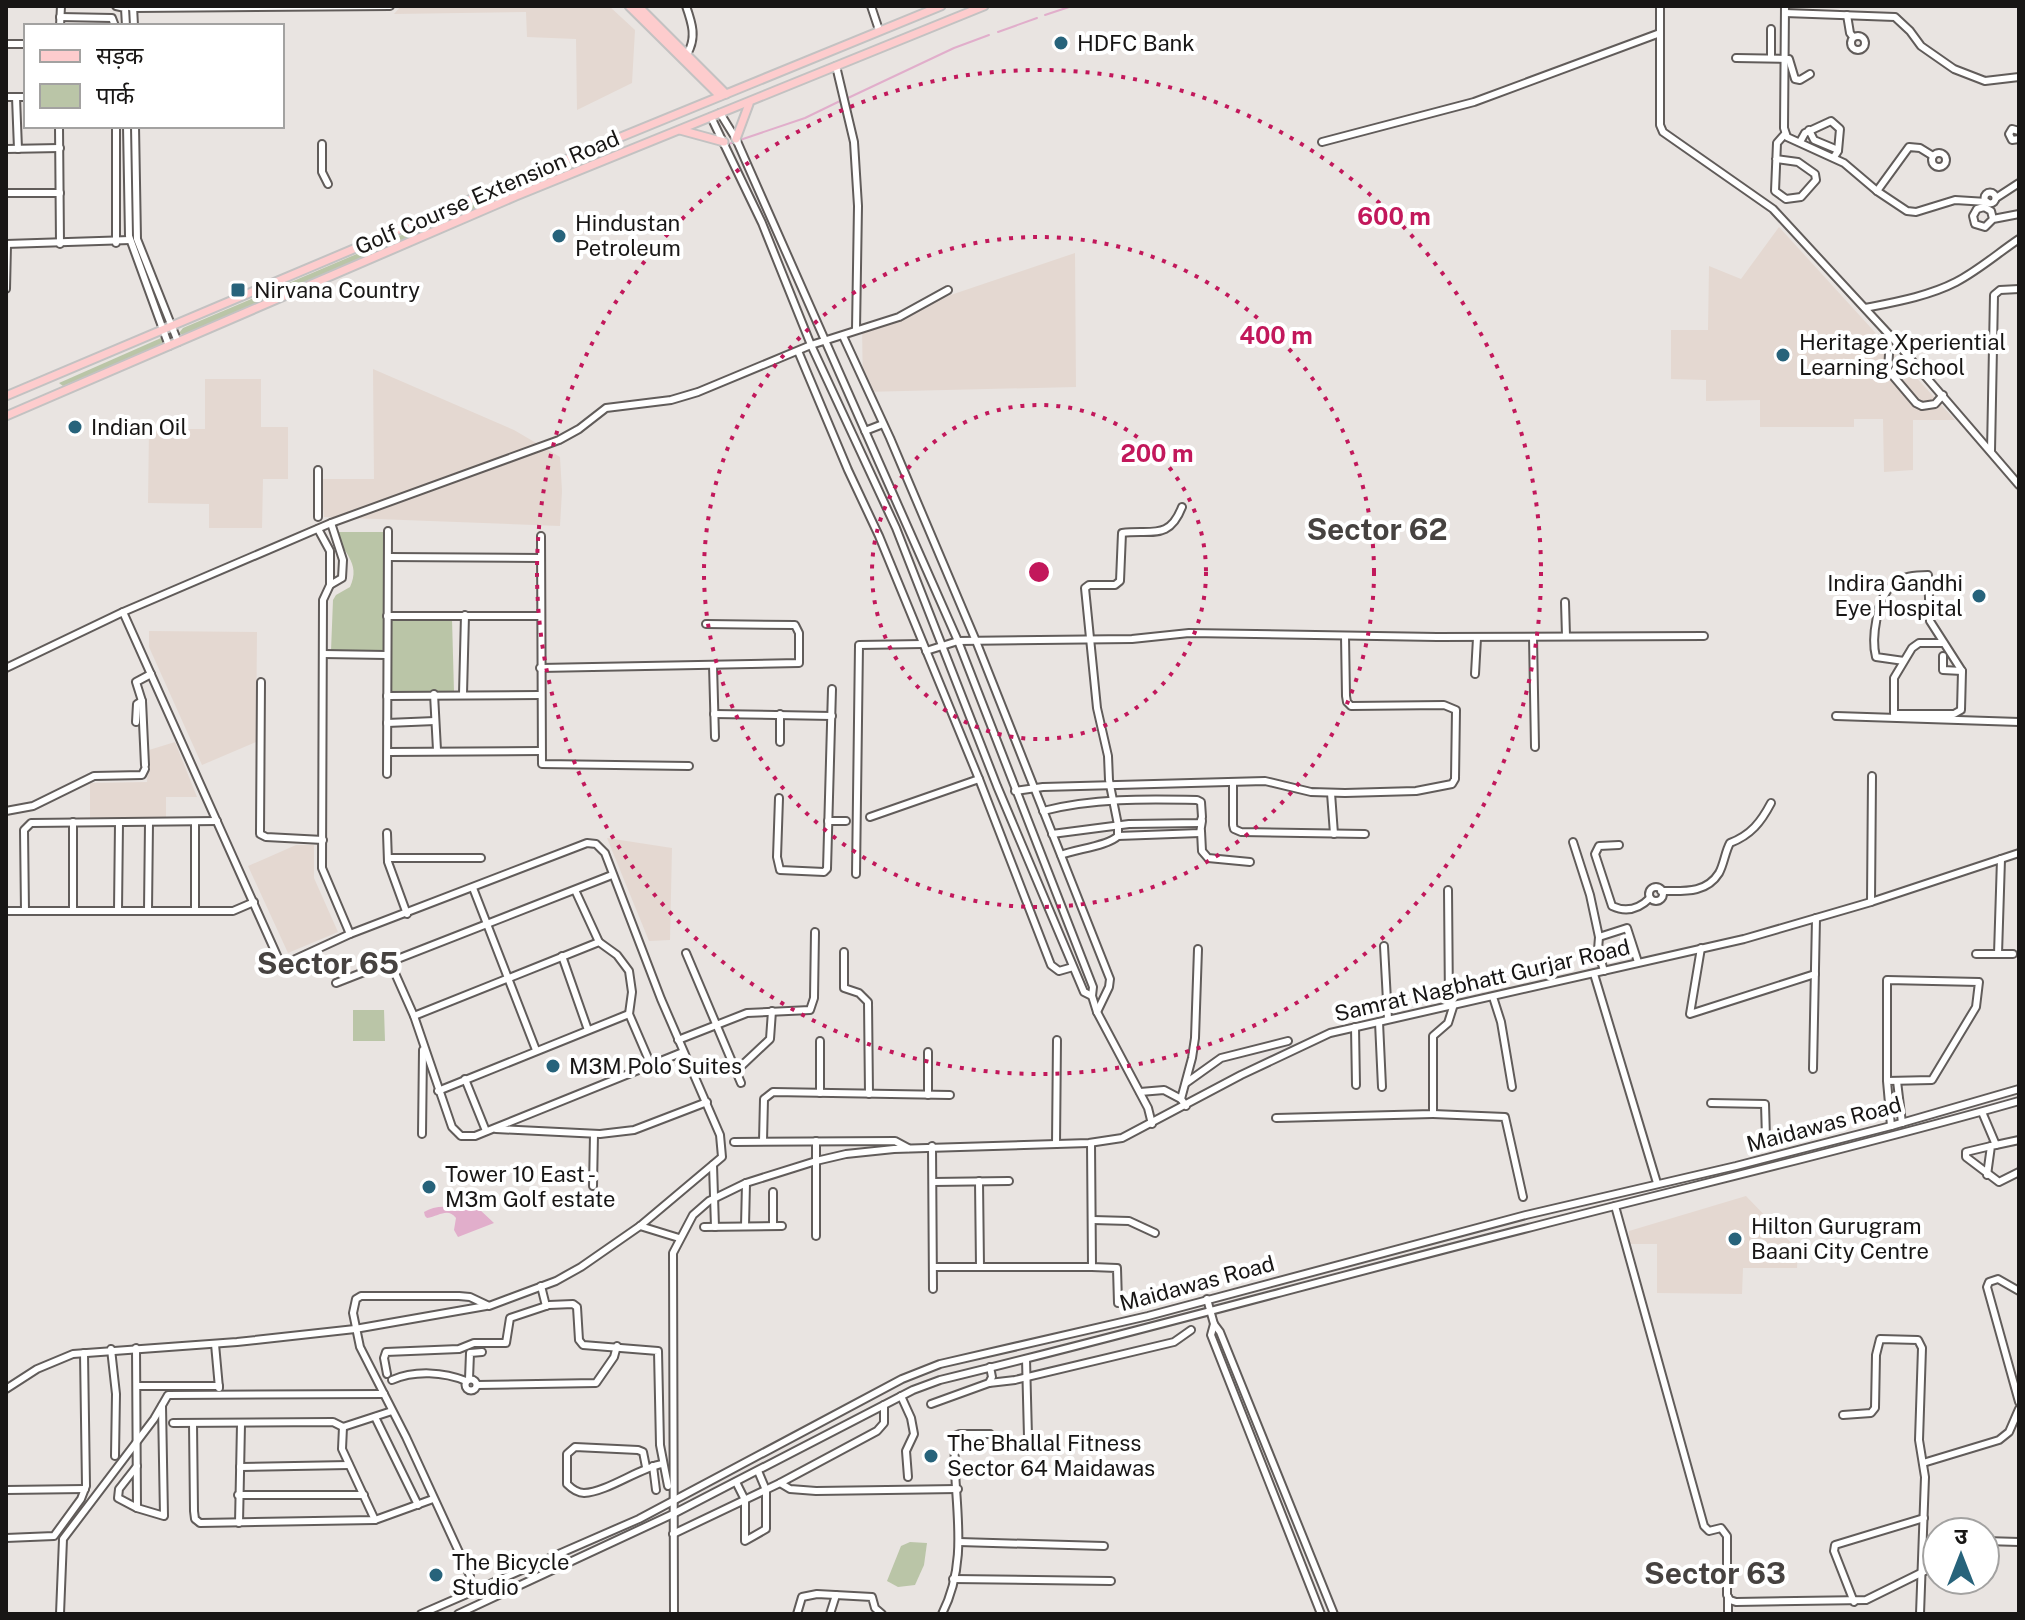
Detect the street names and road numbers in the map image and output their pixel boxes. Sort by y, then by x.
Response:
street label: Golf Course Extension Road [351,124,623,260]
street label: Samrat Nagbhatt Gurjar Road [1332,933,1632,1027]
street label: Maidawas Road [1744,1091,1904,1157]
street label: Maidawas Road [1117,1250,1277,1316]

